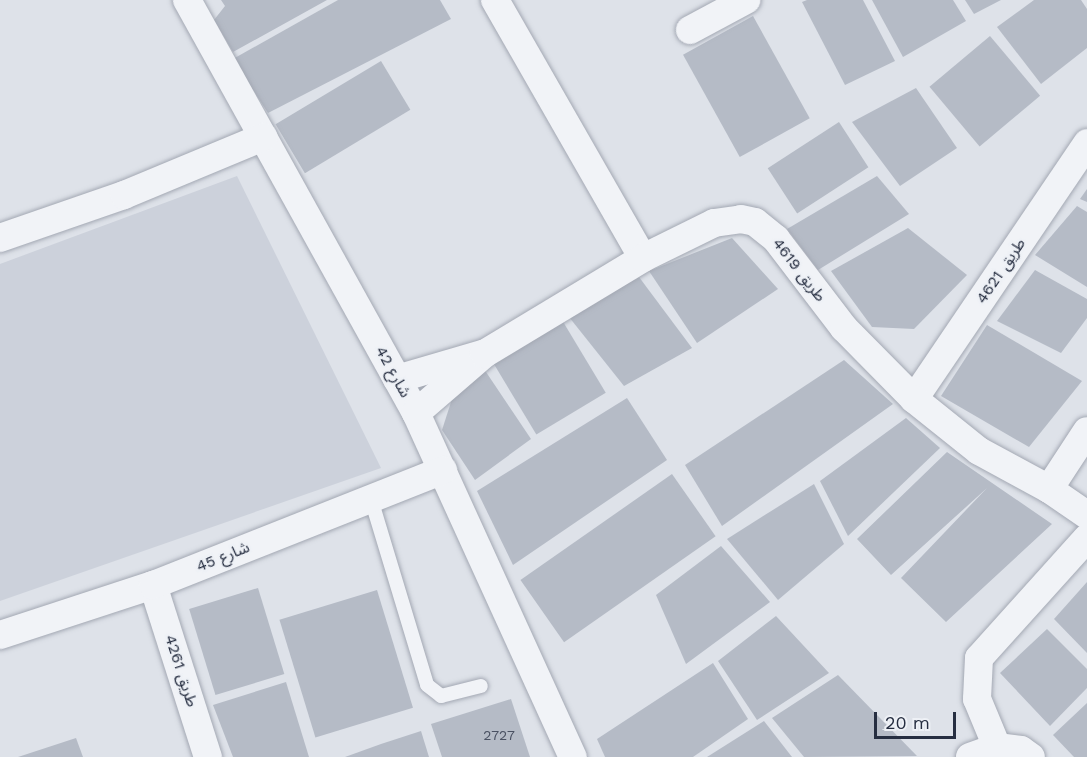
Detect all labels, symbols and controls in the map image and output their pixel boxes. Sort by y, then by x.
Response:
street label: طريق 4619 [768,234,830,306]
street label: طريق 4621 [972,235,1030,307]
street label: شارع 42 [371,343,415,401]
street label: شارع 45 [194,538,252,576]
street label: طريق 4261 [160,632,202,710]
scale bar [877,700,960,738]
text: 20 m [885,712,930,733]
house number: 2727 [483,727,515,743]

